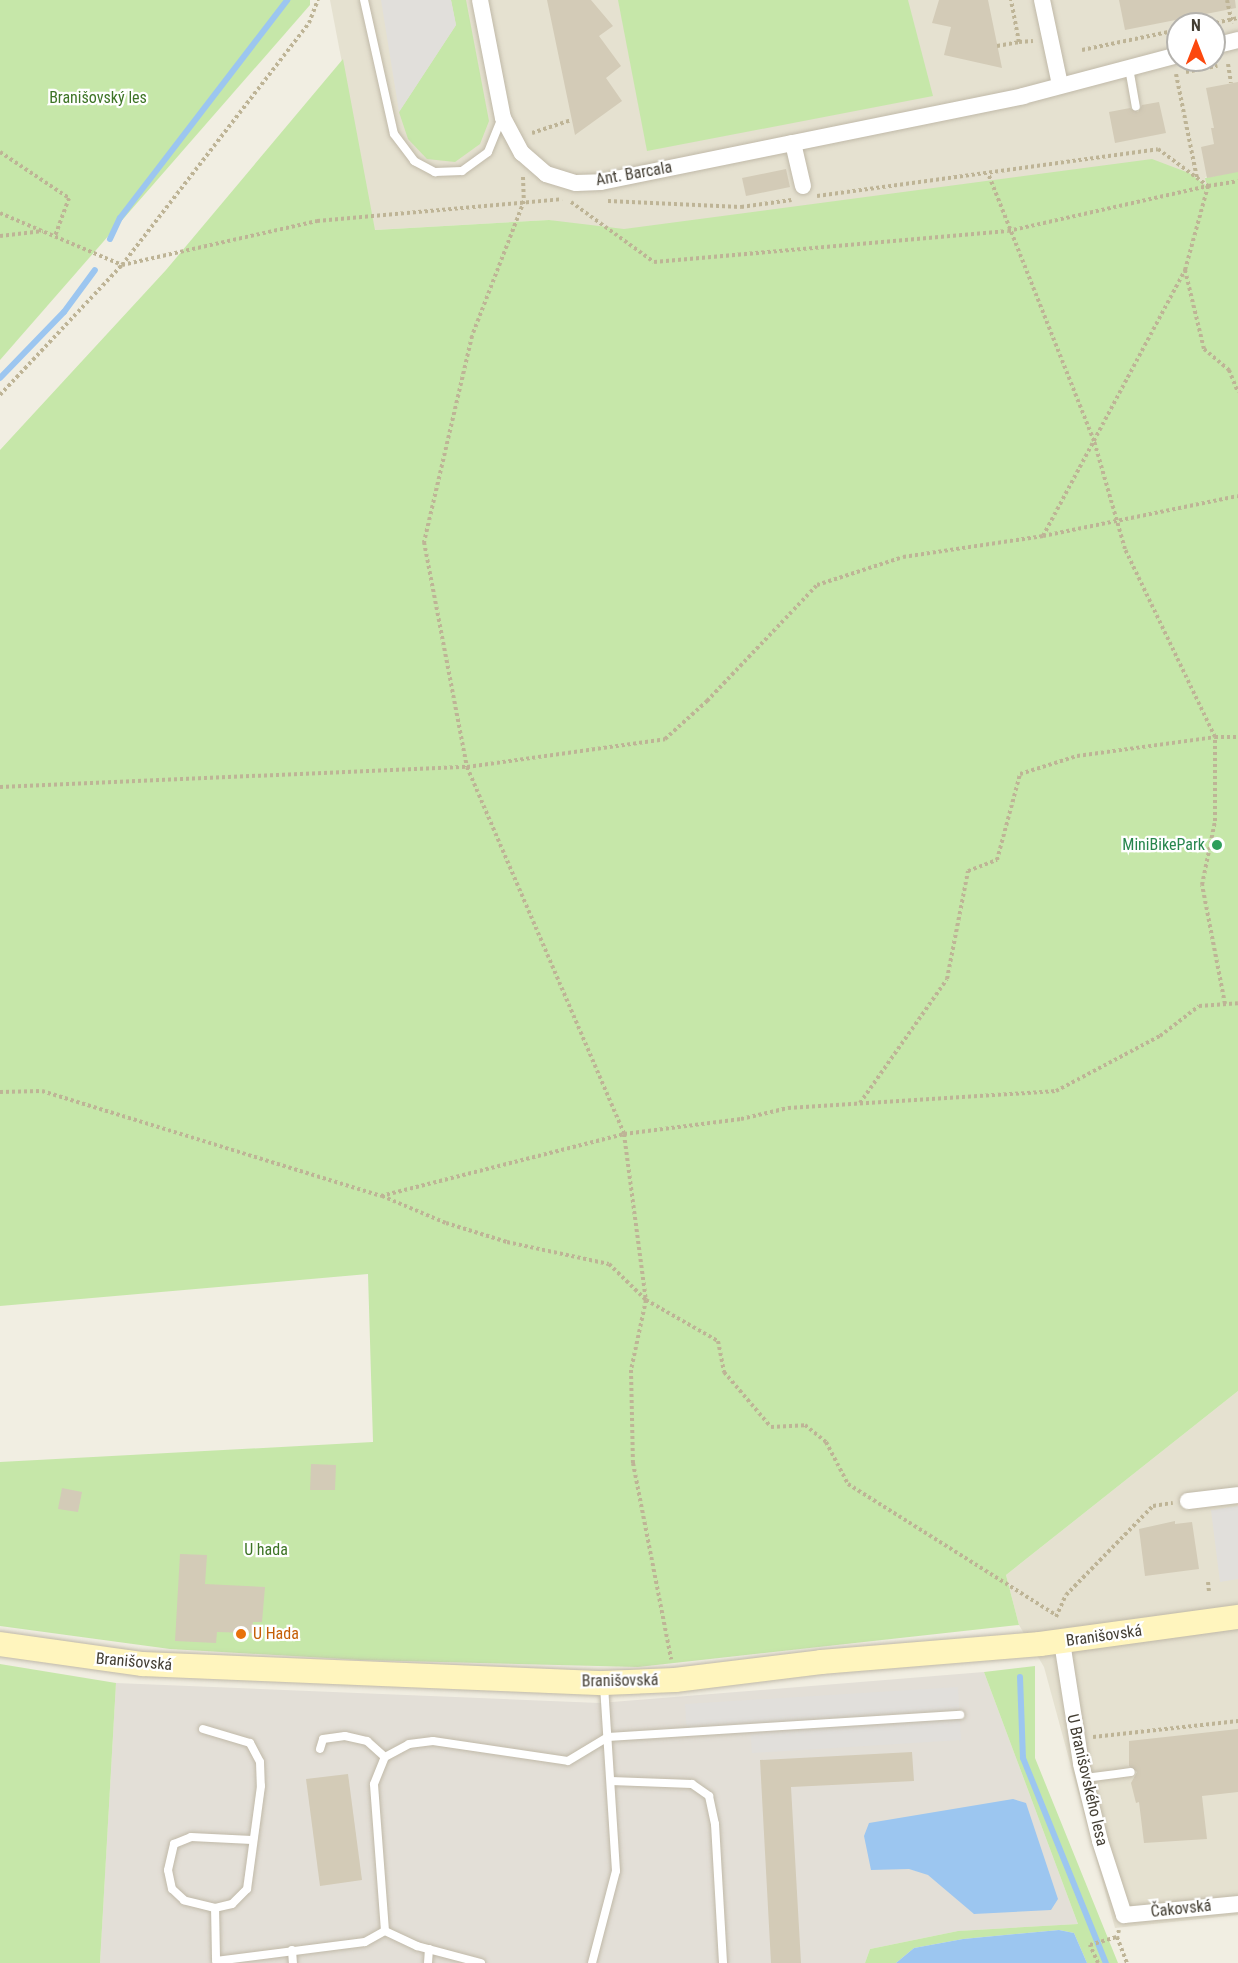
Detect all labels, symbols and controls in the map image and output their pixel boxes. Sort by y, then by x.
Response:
north arrow [1166,12,1226,72]
text: N [1191,16,1201,35]
park label: Branišovský les [49,88,147,108]
street label: Ant. Barcala [594,158,674,190]
place label: MiniBikePark [1122,835,1205,855]
marker: MiniBikePark [1210,838,1224,852]
park label: U hada [244,1540,288,1560]
street label: Branišovská [1065,1621,1143,1651]
place label: U Hada [253,1624,299,1644]
marker: U Hada [234,1627,248,1641]
street label: Branišovská [95,1649,173,1675]
street label: Branišovská [582,1671,658,1691]
street label: U Branišovského lesa [1063,1712,1111,1848]
street label: Čakovská [1150,1896,1212,1922]

